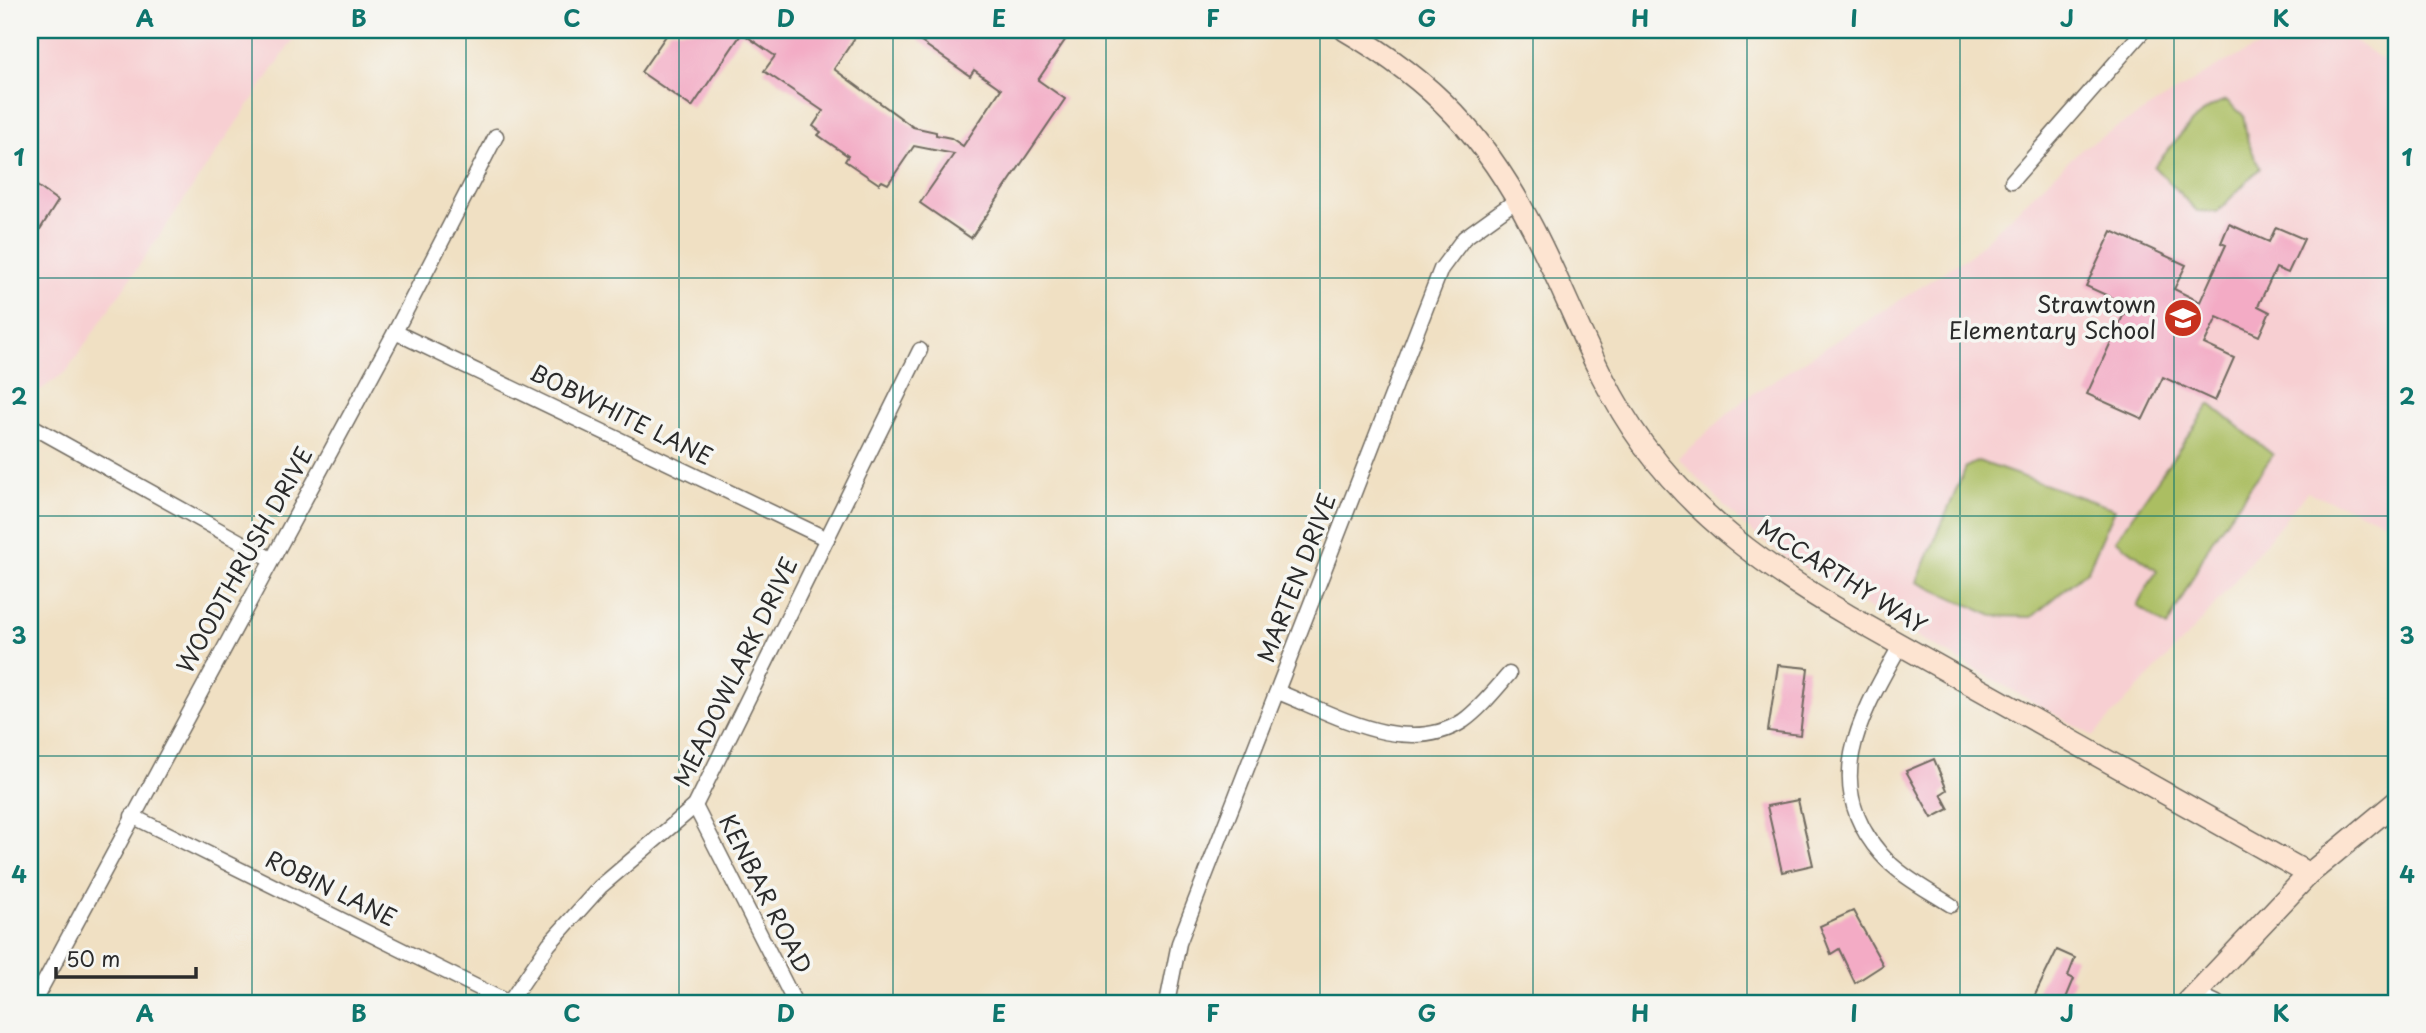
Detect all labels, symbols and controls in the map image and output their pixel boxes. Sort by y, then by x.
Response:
text: A [136,0,154,35]
text: B [351,0,367,35]
text: C [563,0,581,35]
text: D [777,0,795,35]
text: E [992,0,1006,35]
text: F [1206,0,1220,35]
text: G [1418,0,1436,35]
text: H [1631,0,1649,35]
text: I [1850,0,1858,35]
text: J [2060,0,2074,35]
text: K [2273,0,2290,35]
text: 1 [14,139,25,174]
text: 1 [2402,139,2413,174]
place label: Strawtown Elementary School [1949,286,2156,347]
school or university icon: Strawtown Elementary School [2162,297,2204,339]
street label: BOBWHITE LANE [524,354,719,473]
text: 2 [11,378,27,413]
text: 2 [2399,378,2415,413]
street label: WOODTHRUSH DRIVE [167,440,321,679]
street label: MARTEN DRIVE [1247,488,1344,667]
street label: MCCARTHY WAY [1751,510,1934,642]
street label: MEADOWLARK DRIVE [664,551,806,792]
text: 3 [11,617,27,652]
text: 3 [2399,617,2415,652]
street label: KENBAR ROAD [711,807,822,979]
street label: ROBIN LANE [260,841,403,935]
text: 4 [11,856,27,891]
text: 4 [2399,856,2415,891]
scale bar [56,935,196,979]
text: 50 m [66,942,120,974]
text: A [136,995,154,1030]
text: B [351,995,367,1030]
text: C [563,995,581,1030]
text: D [777,995,795,1030]
text: E [992,995,1006,1030]
text: F [1206,995,1220,1030]
text: G [1418,995,1436,1030]
text: H [1631,995,1649,1030]
text: I [1850,995,1858,1030]
text: J [2060,995,2074,1030]
text: K [2273,995,2290,1030]

